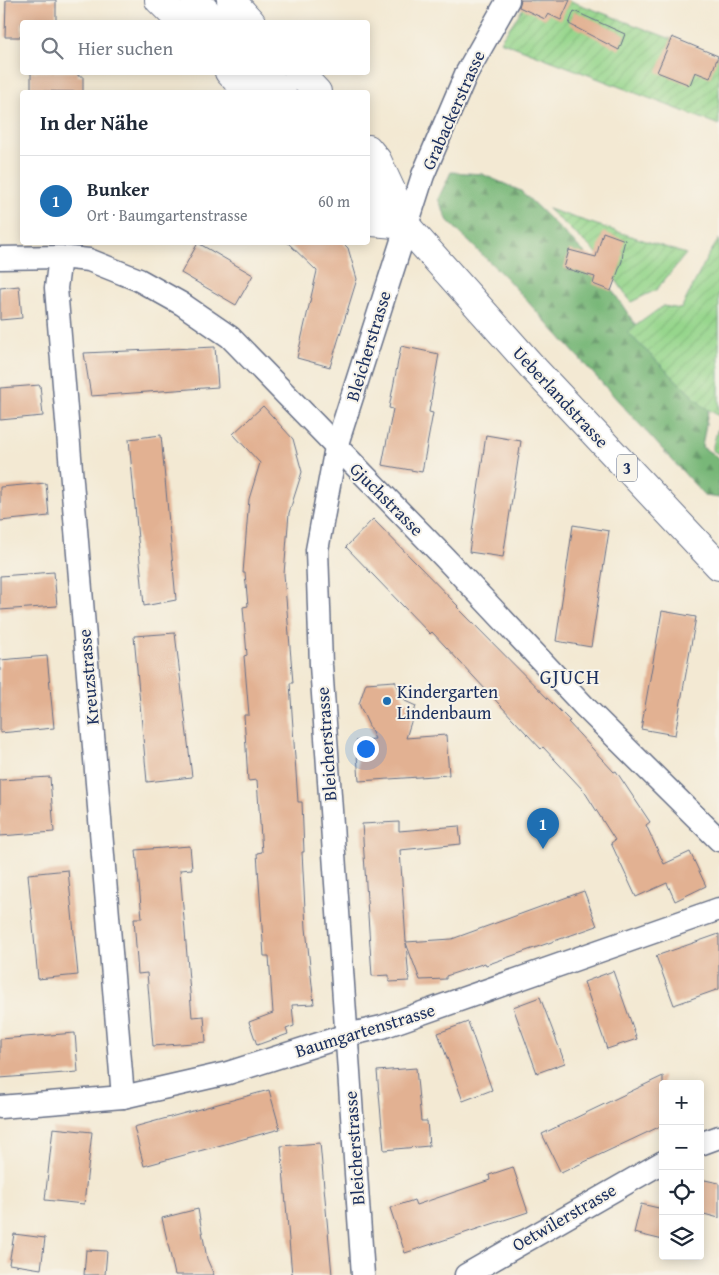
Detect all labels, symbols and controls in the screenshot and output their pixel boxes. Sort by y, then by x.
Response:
search box [20,20,370,75]
icon: search [38,34,66,62]
text: Hier suchen [78,34,173,62]
street label: Grabackerstrasse [415,46,491,174]
text: In der Nähe [40,107,148,138]
text: Bunker [87,175,149,203]
text: 1 [52,189,60,213]
text: 60 m [318,189,350,213]
text: Ort · Baumgartenstrasse [87,203,248,227]
street label: Bleicherstrasse [338,287,398,405]
street label: Ueberlandstrasse [507,340,615,454]
road number: 3 [617,454,637,482]
street label: Gjuchstrasse [344,456,430,542]
street label: Kreuzstrasse [70,628,106,726]
district label: GJUCH [540,662,600,691]
place label: Kindergarten Lindenbaum [397,678,498,726]
street label: Bleicherstrasse [309,686,343,802]
marker: Kindergarten Lindenbaum [381,695,393,707]
your location [353,736,379,762]
pin: 1 [527,808,559,849]
street label: Baumgartenstrasse [292,996,438,1064]
map controls [659,1080,704,1260]
button: + [659,1080,704,1125]
street label: Bleicherstrasse [337,1090,371,1206]
button: − [659,1125,704,1170]
button: locate [659,1170,704,1215]
street label: Oetwilerstrasse [507,1176,621,1258]
button: layers [659,1215,704,1260]

